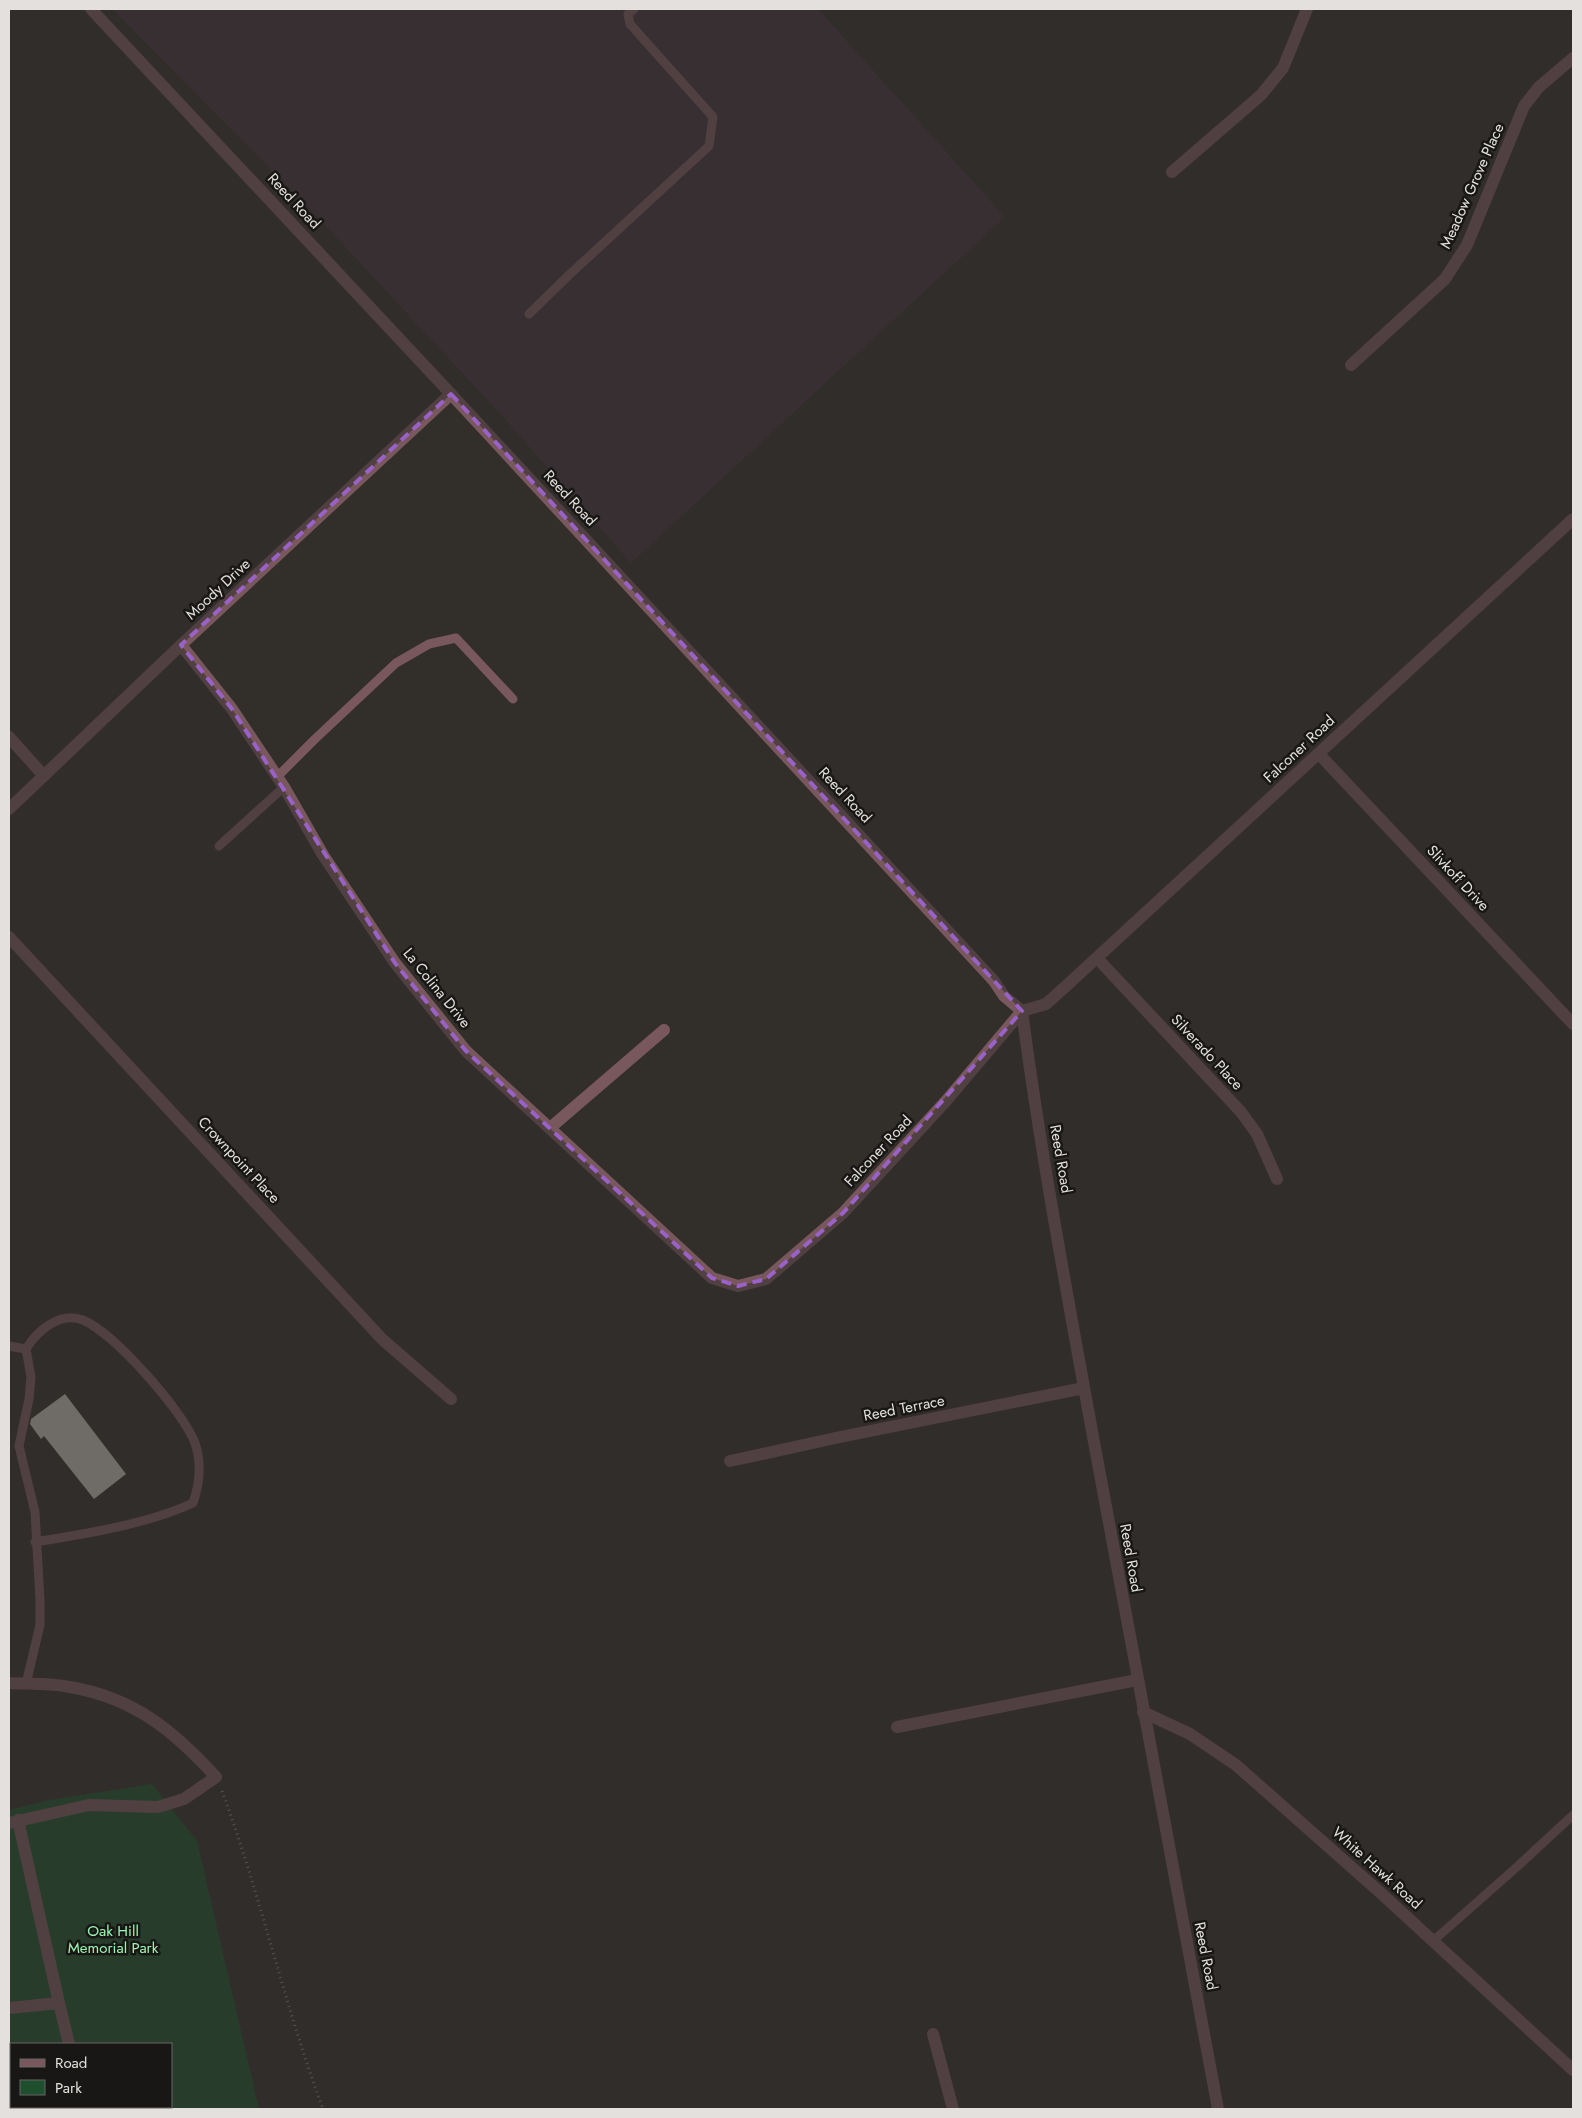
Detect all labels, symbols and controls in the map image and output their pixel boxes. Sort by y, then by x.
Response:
street label: Meadow Grove Place [1434,120,1510,252]
street label: Reed Road [262,168,326,234]
street label: Reed Road [538,465,602,531]
street label: Moody Drive [181,553,256,625]
street label: Falconer Road [1258,710,1340,788]
street label: Reed Road [813,762,877,828]
street label: Slivkoff Drive [1422,840,1495,916]
street label: La Colina Drive [398,943,476,1033]
street label: Silverado Place [1166,1009,1248,1095]
street label: Falconer Road [839,1110,917,1192]
street label: Crownpoint Place [193,1112,285,1209]
street label: Reed Road [1044,1123,1078,1195]
street label: Reed Terrace [861,1389,947,1427]
street label: Reed Road [1114,1522,1148,1594]
street label: White Hawk Road [1327,1822,1427,1914]
park label: Oak Hill Memorial Park [68,1920,159,1959]
street label: Reed Road [1189,1920,1223,1992]
legend [10,2043,172,2108]
text: Road [55,2052,87,2074]
text: Park [55,2077,82,2099]

